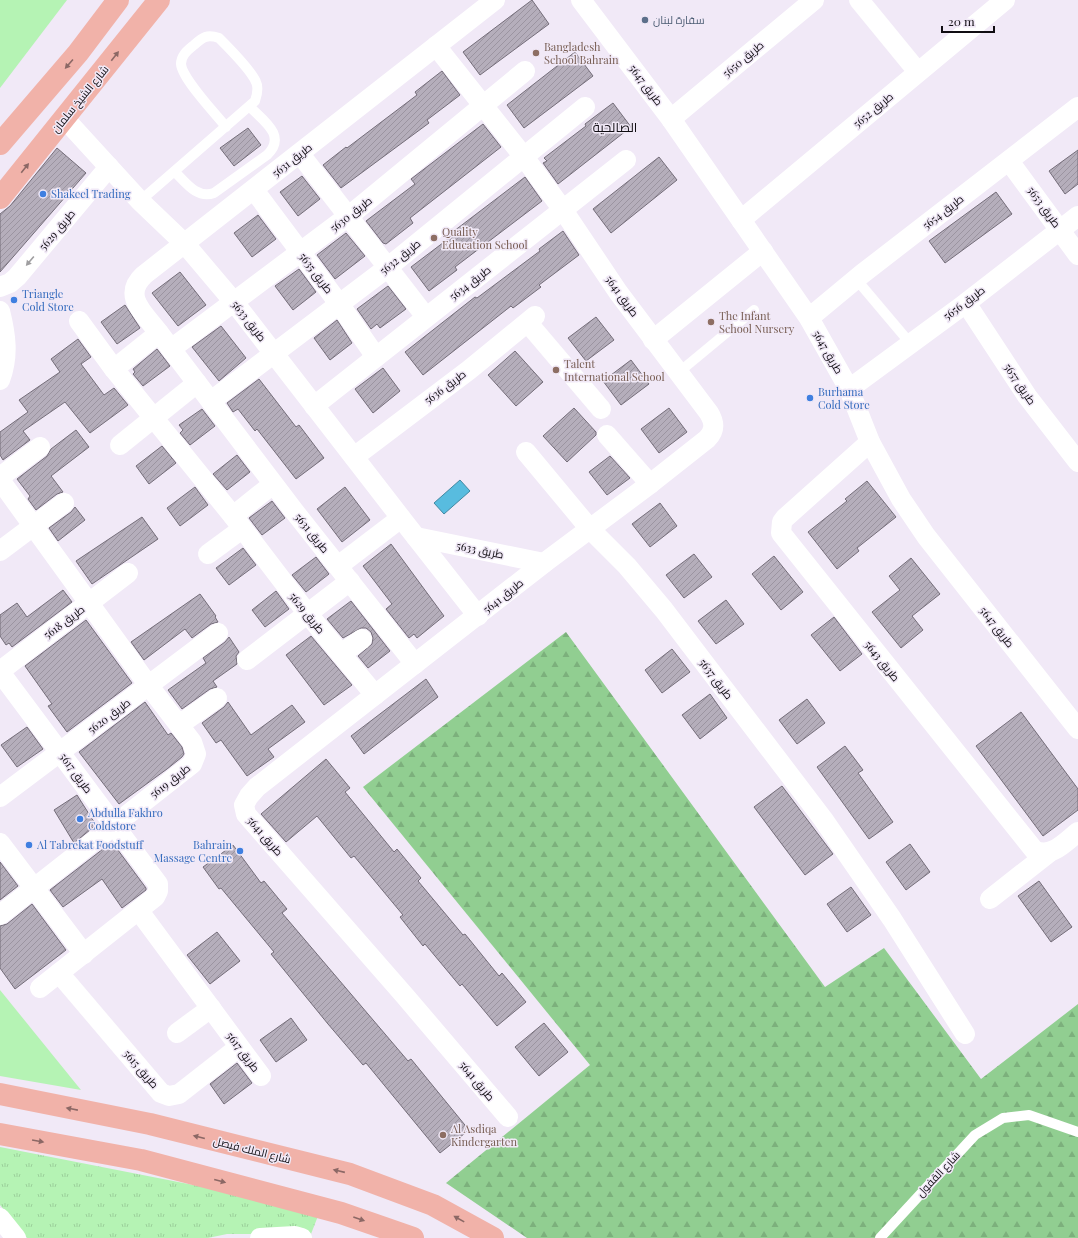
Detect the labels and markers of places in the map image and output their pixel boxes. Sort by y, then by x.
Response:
place label: سفارة لبنان [653,12,705,27]
marker: سفارة لبنان [640,15,650,25]
place label: Bangladesh School Bahrain [544,39,619,67]
marker: Bangladesh School Bahrain [531,48,541,58]
place label: Shakeel Trading [51,186,131,201]
marker: Shakeel Trading [38,189,48,199]
place label: Quality Education School [442,224,528,252]
marker: Quality Education School [429,233,439,243]
place label: Triangle Cold Store [22,286,74,314]
marker: Triangle Cold Store [9,295,19,305]
place label: The Infant School Nursery [719,308,795,336]
marker: The Infant School Nursery [706,317,716,327]
place label: Talent International School [564,356,665,384]
marker: Talent International School [551,365,561,375]
place label: Burhama Cold Store [818,384,870,412]
marker: Burhama Cold Store [805,393,815,403]
place label: Abdulla Fakhro Coldstore [87,805,163,833]
marker: Abdulla Fakhro Coldstore [75,814,85,824]
place label: Al Tabrekat Foodstuff [36,837,144,852]
place label: Bahrain Massage Centre [154,837,232,865]
marker: Al Tabrekat Foodstuff [24,840,34,850]
marker: Bahrain Massage Centre [235,846,245,856]
place label: Al Asdiqa Kindergarten [450,1121,517,1149]
marker: Al Asdiqa Kindergarten [438,1130,448,1140]

